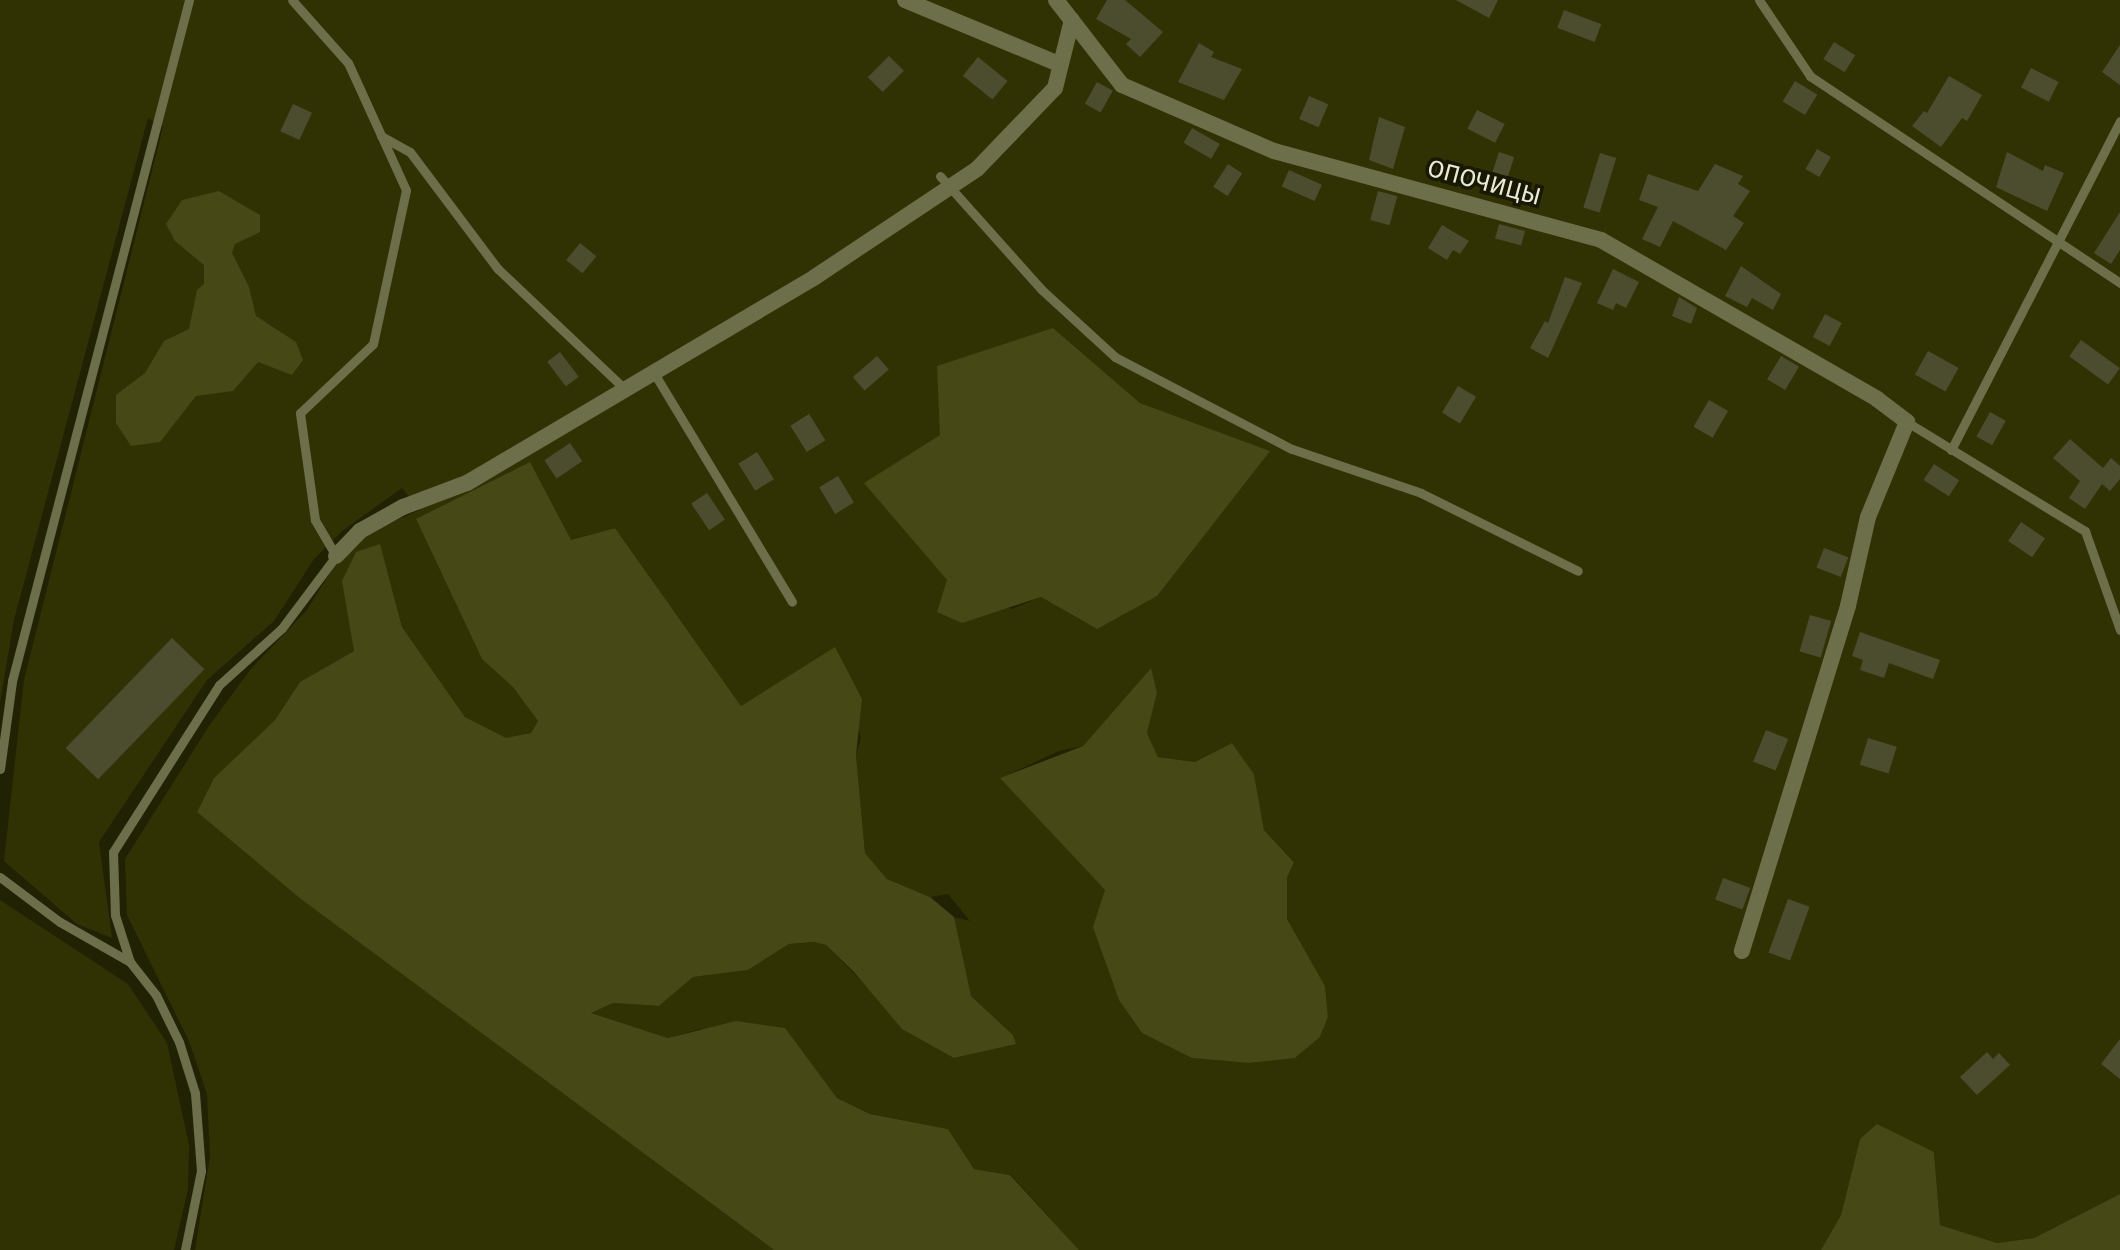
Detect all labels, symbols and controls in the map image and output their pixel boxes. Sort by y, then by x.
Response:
street label: ОПОЧИЦЫ [1424,154,1544,212]

